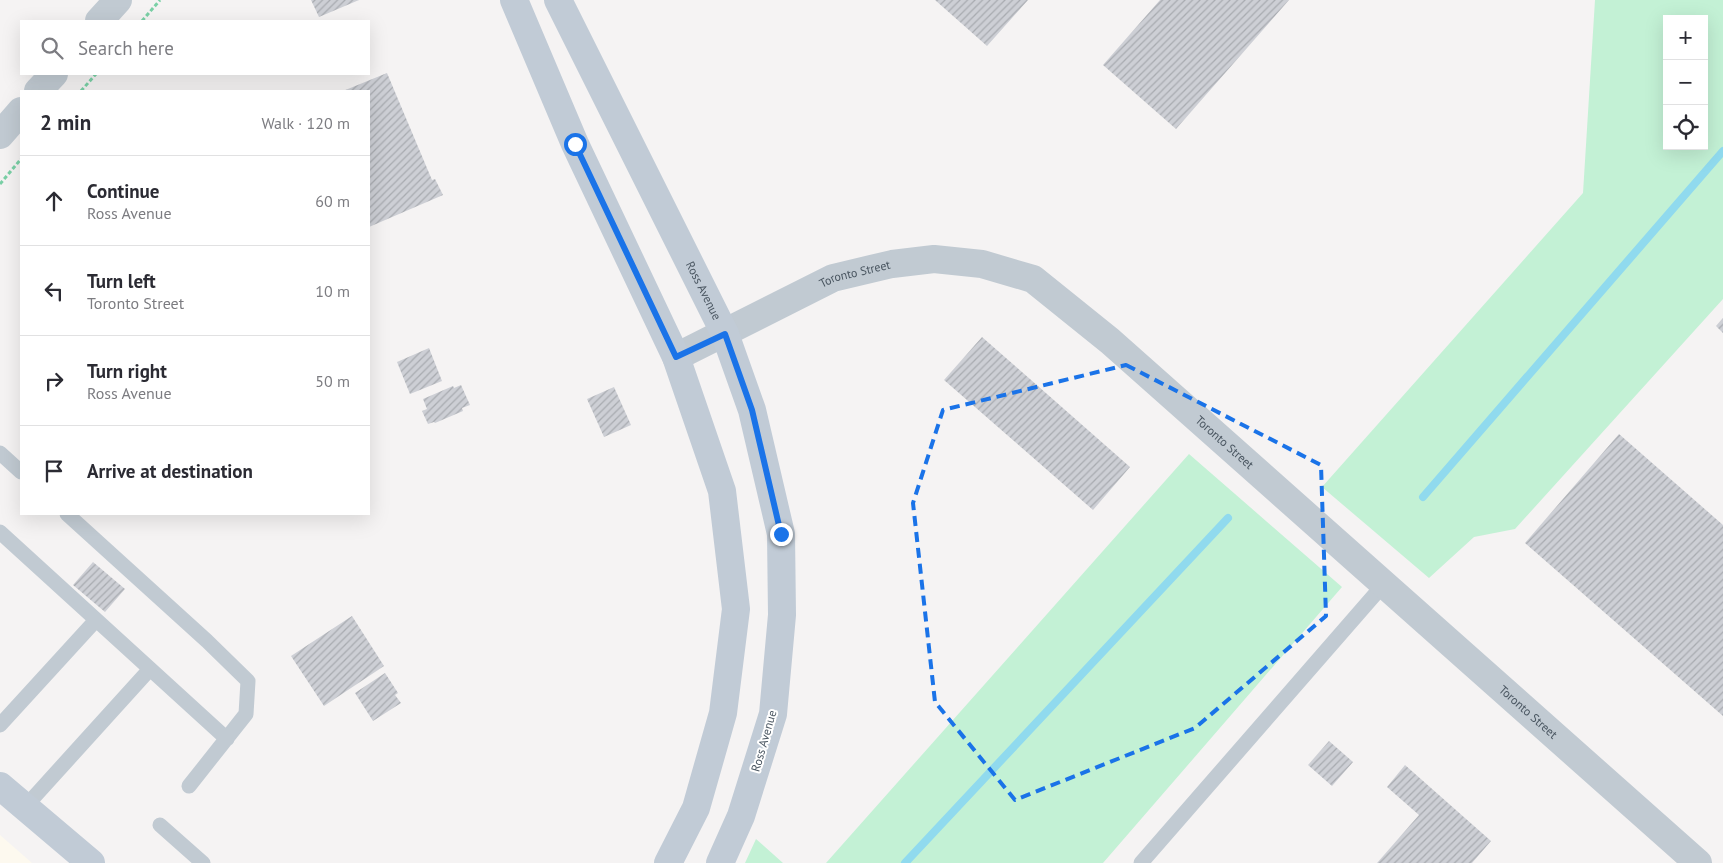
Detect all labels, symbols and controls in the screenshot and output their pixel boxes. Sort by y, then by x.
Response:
map controls [1663,15,1708,150]
button: + [1663,15,1708,60]
search box [20,20,370,75]
icon: search [38,34,66,62]
text: Search here [78,36,174,60]
button: − [1663,60,1708,105]
button: locate [1663,105,1708,150]
text: 2 min [40,109,91,136]
text: Walk · 120 m [261,113,350,133]
route start [564,133,587,156]
text: Continue [87,179,159,203]
icon: ahead [40,187,68,215]
text: 60 m [315,191,350,211]
text: Ross Avenue [87,203,172,223]
street label: Toronto Street [817,257,892,291]
street label: Ross Avenue [683,259,725,322]
text: Turn left [87,269,156,293]
icon: left [40,277,68,305]
text: 10 m [315,281,350,301]
text: Toronto Street [87,293,184,313]
text: Turn right [87,359,167,383]
icon: right [40,367,68,395]
text: 50 m [315,371,350,391]
text: Ross Avenue [87,383,172,403]
street label: Toronto Street [1193,412,1257,472]
icon: arrive [40,457,68,485]
text: Arrive at destination [87,459,253,483]
route end [770,523,793,546]
street label: Toronto Street [1496,682,1561,742]
street label: Ross Avenue [748,708,779,773]

